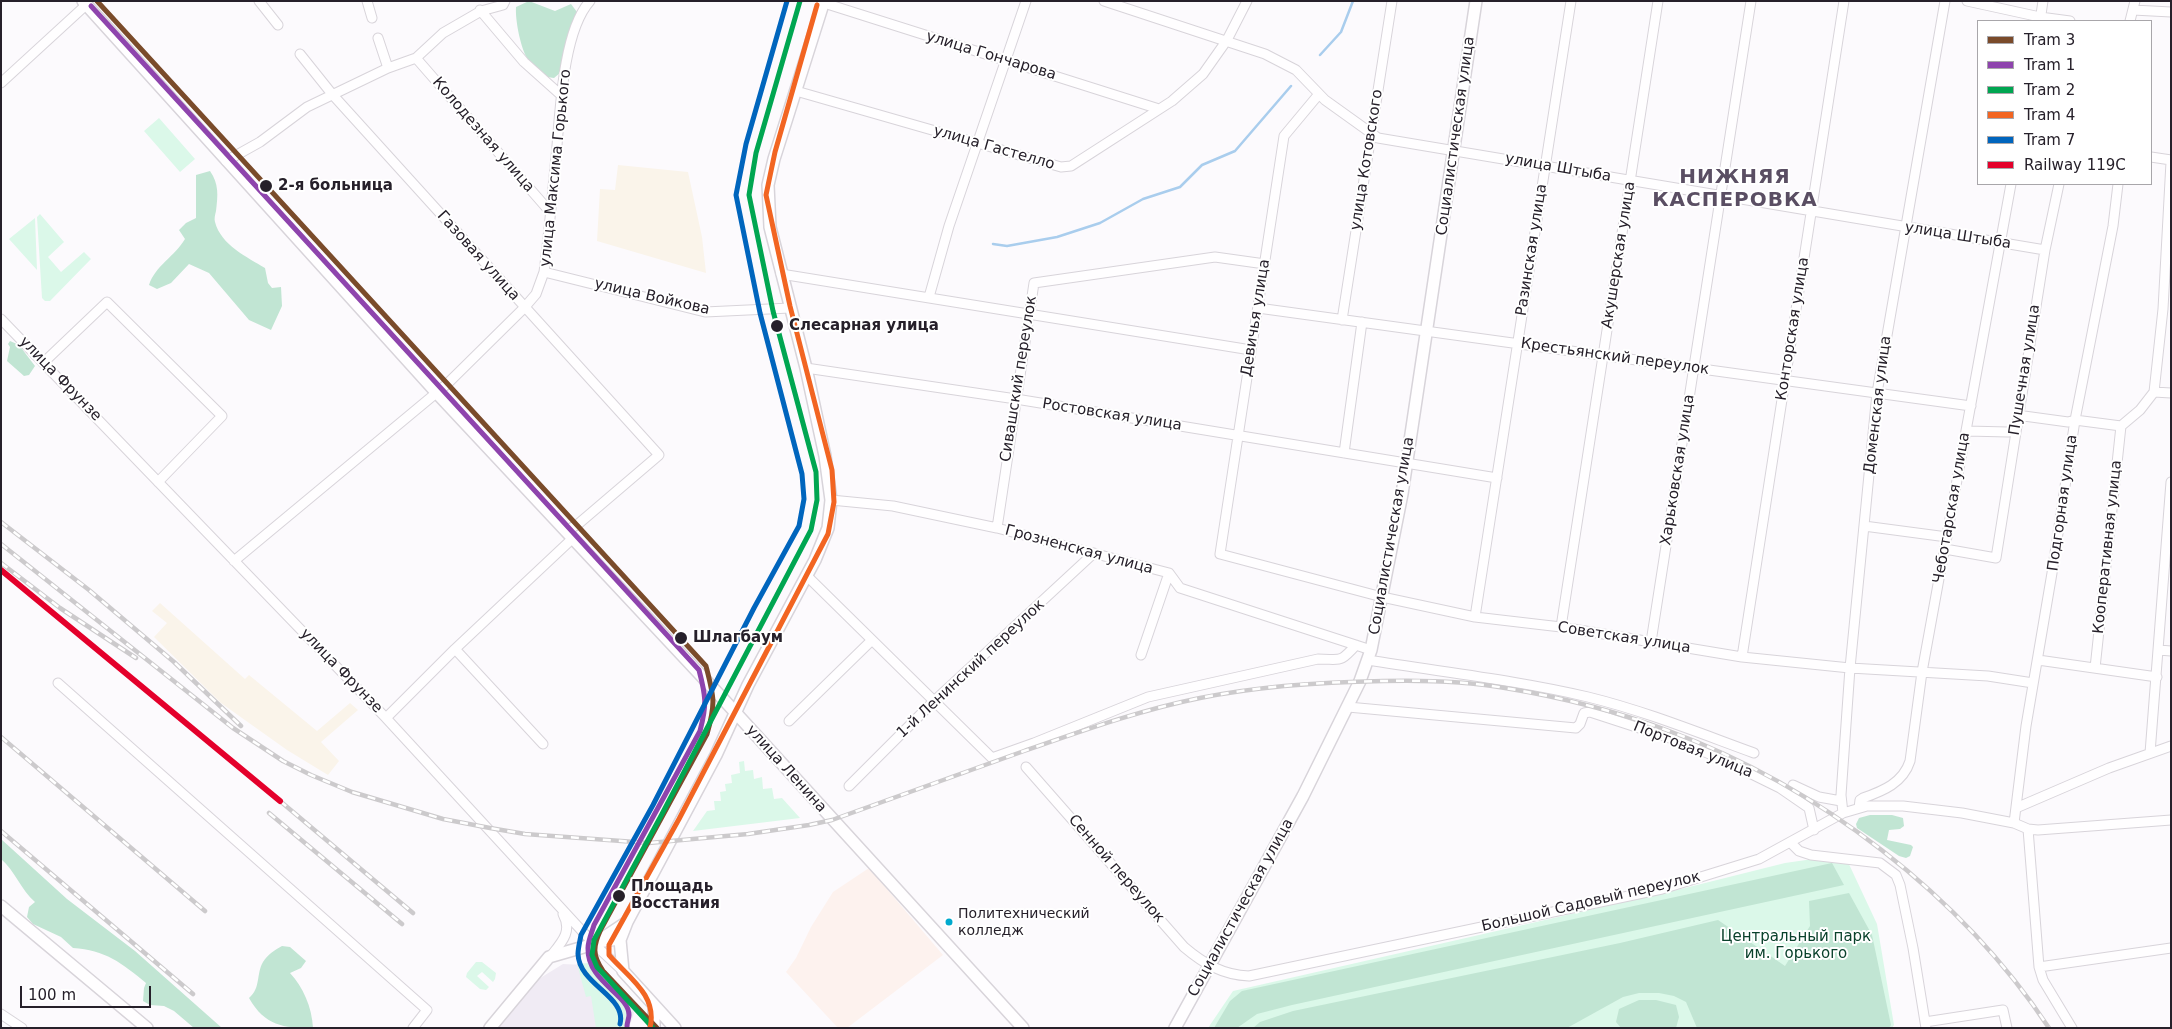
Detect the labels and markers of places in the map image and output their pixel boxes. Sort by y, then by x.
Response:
place label: 2-я больница [278,177,393,195]
marker: 2-я больница [258,178,274,194]
place label: Слесарная улица [789,317,939,335]
marker: Слесарная улица [769,318,785,334]
place label: Шлагбаум [693,629,783,647]
marker: Шлагбаум [673,630,689,646]
place label: Площадь Восстания [631,878,720,913]
marker: Площадь Восстания [611,888,627,904]
place label: Политехнический колледж [958,906,1090,939]
marker: Политехнический колледж [944,917,954,927]

